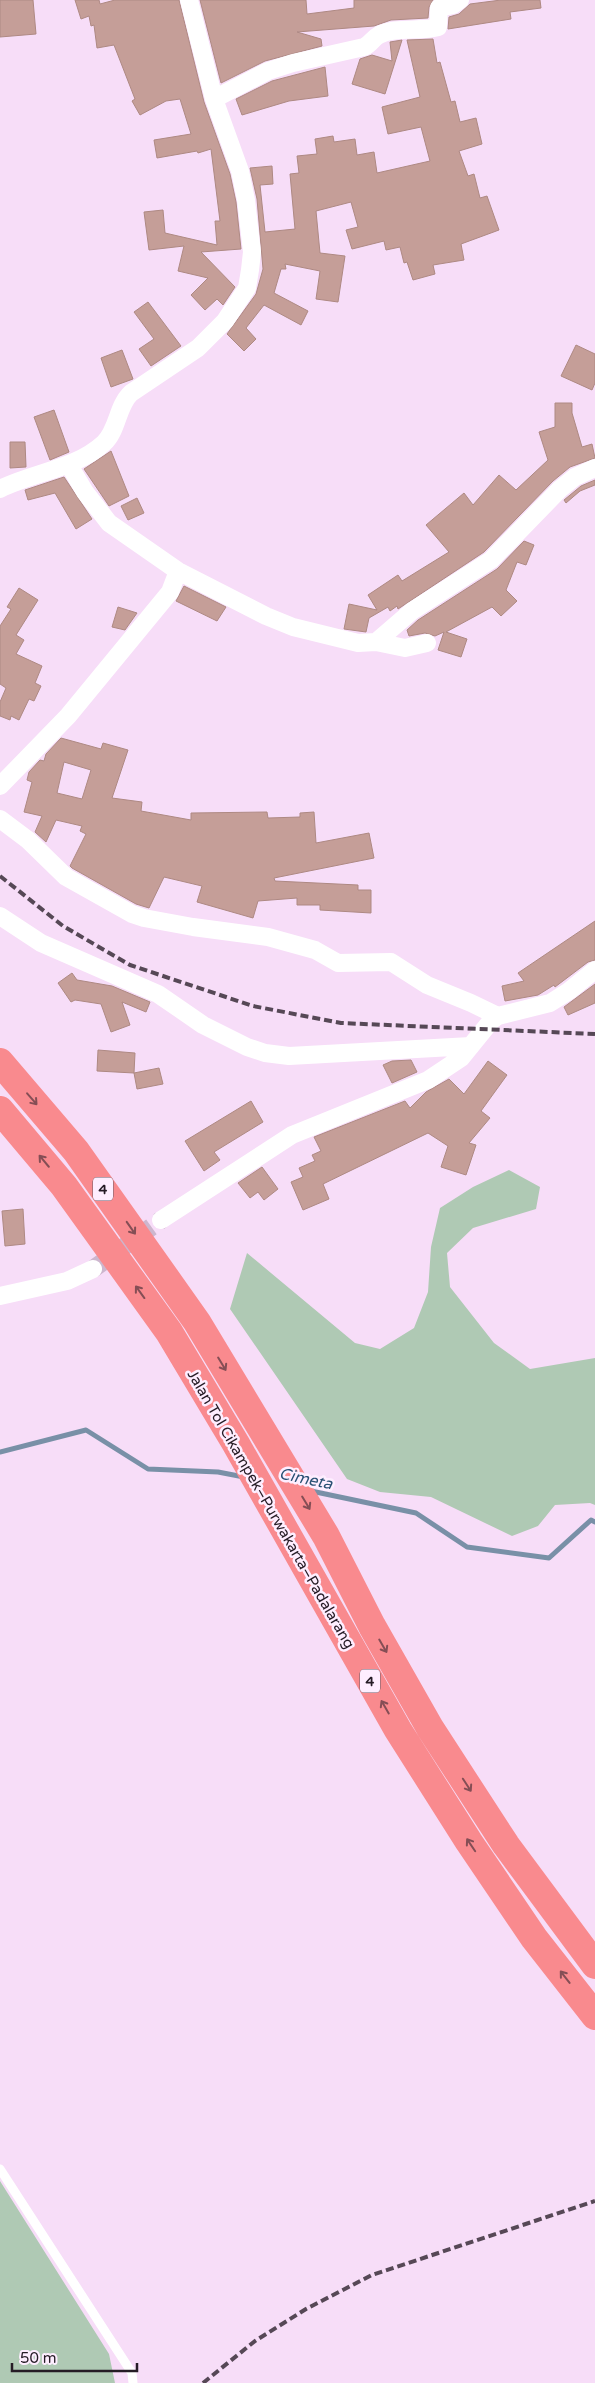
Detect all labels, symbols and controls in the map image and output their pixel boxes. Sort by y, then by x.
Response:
one-way arrow [26,1093,38,1106]
one-way arrow [38,1155,50,1168]
road number: 4 [93,1178,113,1200]
one-way arrow [126,1221,136,1235]
one-way arrow [135,1285,145,1299]
one-way arrow [217,1357,228,1371]
street label: Jalan Tol Cikampek–Purwakarta–Padalarang [183,1366,359,1652]
water label: Cimeta [277,1464,335,1495]
one-way arrow [301,1496,311,1510]
one-way arrow [379,1638,389,1653]
road number: 4 [360,1670,380,1692]
one-way arrow [379,1701,389,1715]
one-way arrow [462,1778,473,1792]
one-way arrow [466,1838,476,1852]
one-way arrow [559,1971,570,1984]
scale bar [12,2340,138,2372]
text: 50 m [20,2349,57,2367]

